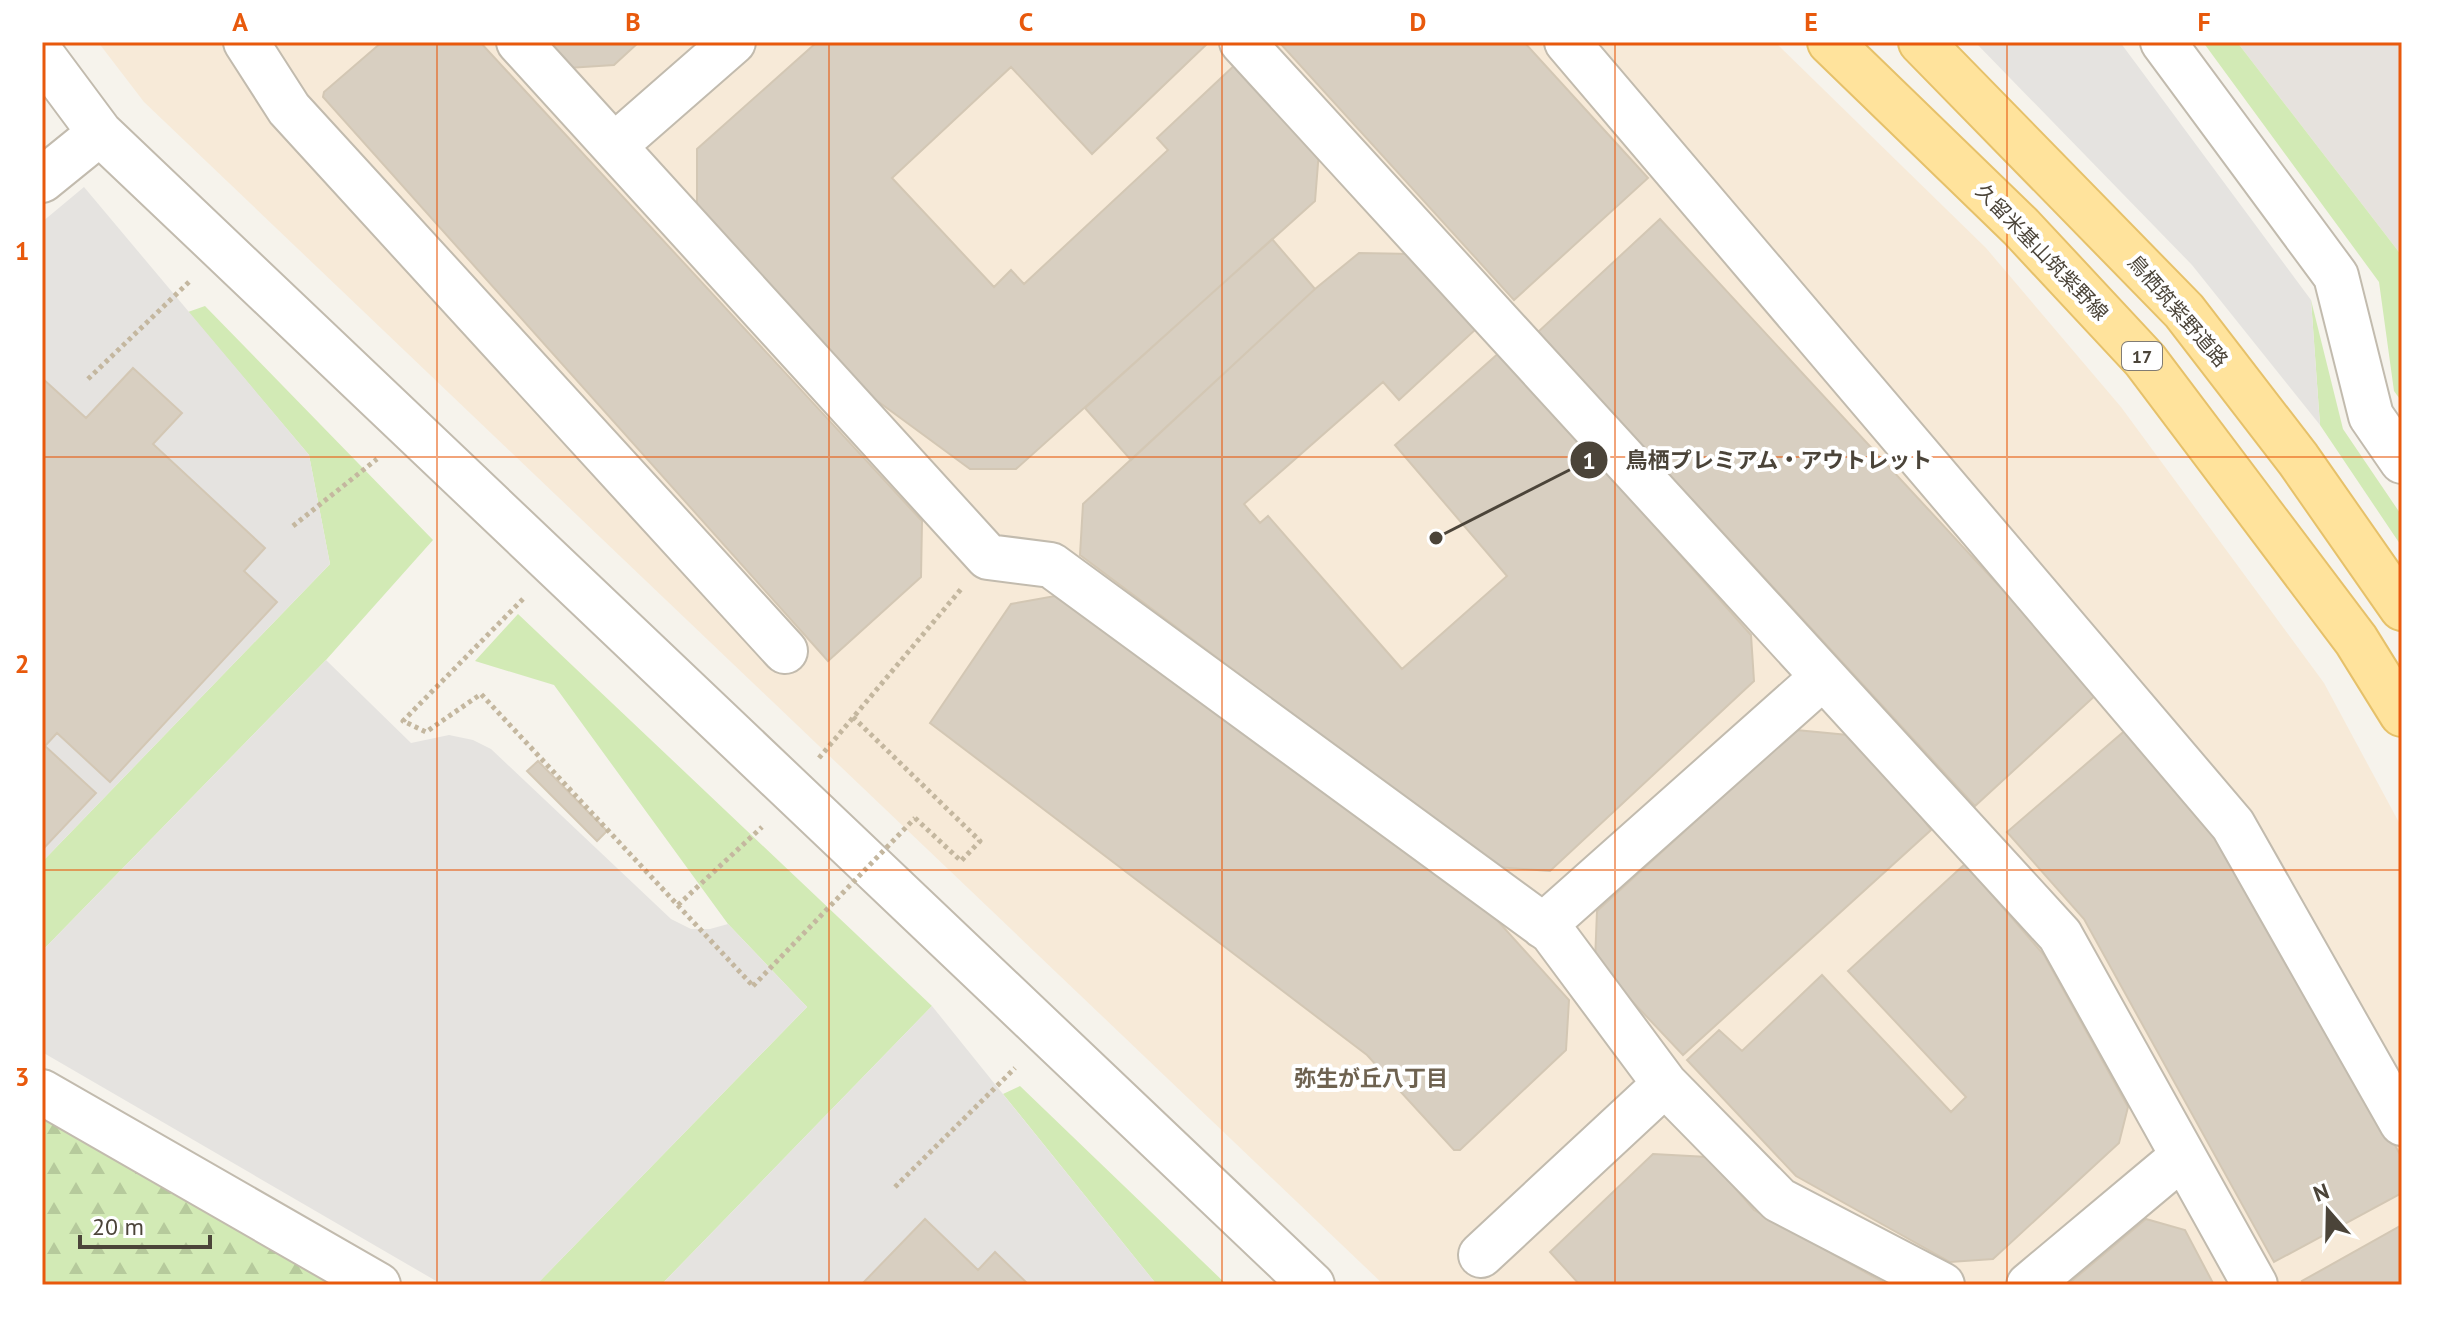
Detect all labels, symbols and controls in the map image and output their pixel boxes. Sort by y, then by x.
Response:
text: A [232,5,248,38]
text: B [625,5,641,38]
text: C [1019,5,1033,38]
text: D [1410,5,1426,38]
text: E [1804,5,1818,38]
text: F [2197,5,2211,38]
street label: 久留米基山筑紫野線 [1970,178,2114,326]
text: 1 [15,234,29,267]
street label: 鳥栖筑紫野道路 [2122,250,2234,372]
road number: 17 [2122,342,2162,370]
callout: 鳥栖プレミアム・アウトレット [1569,437,1949,483]
text: 1 [1582,445,1596,476]
text: 鳥栖プレミアム・アウトレット [1626,446,1932,474]
text: 2 [15,647,29,680]
text: 3 [15,1060,29,1093]
district label: 弥生が丘八丁目 [1294,1064,1448,1092]
north arrow [2288,1171,2368,1251]
text: N [2310,1177,2333,1208]
scale bar [80,1199,210,1249]
text: 20 m [92,1211,144,1242]

